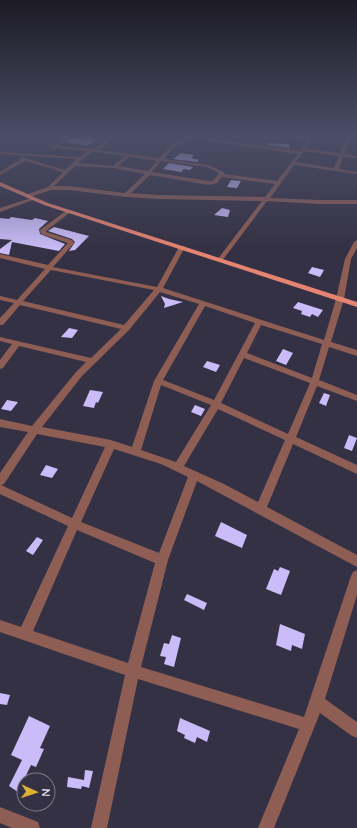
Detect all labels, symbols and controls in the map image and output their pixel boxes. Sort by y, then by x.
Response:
north arrow [16,772,56,812]
text: N [38,788,53,797]

